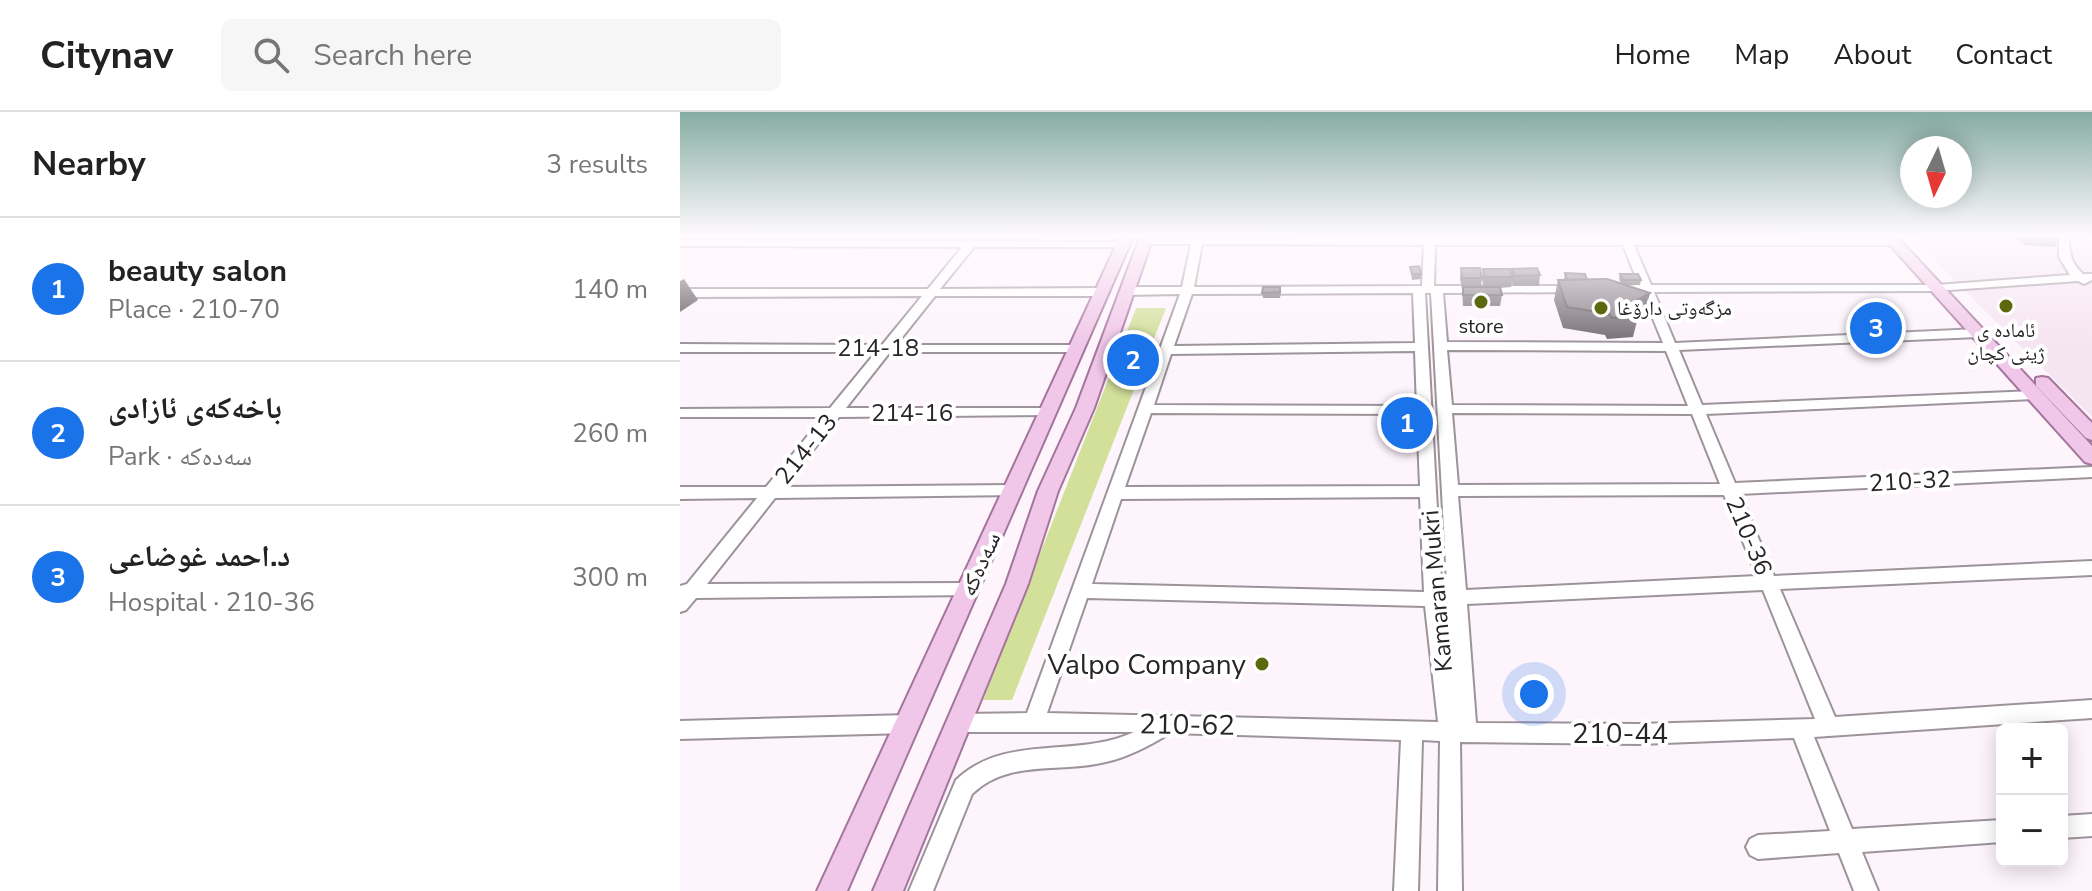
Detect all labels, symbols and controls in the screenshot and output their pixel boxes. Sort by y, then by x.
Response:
search box [221,19,781,91]
text: Citynav [40,30,173,81]
icon: search [249,33,293,77]
text: Search here [313,35,472,76]
text: Home [1615,36,1690,74]
text: Map [1734,36,1789,74]
text: About [1833,36,1911,74]
text: Contact [1955,36,2052,74]
north arrow [1900,136,1972,208]
text: Nearby [32,141,146,187]
text: 3 results [547,147,648,182]
text: beauty salon [108,251,287,292]
text: 1 [50,272,66,307]
text: 140 m [572,272,648,307]
text: Place · 210-70 [108,292,280,327]
marker: store [1472,293,1490,311]
place label: مزگەوتی دارۆغا [1617,295,1732,322]
marker: ئاماده ى ژينى كچان [1997,297,2015,315]
pin: 3 [1850,298,1902,358]
marker: مزگەوتی دارۆغا [1592,299,1610,317]
place label: store [1458,313,1504,340]
place label: ئاماده ى ژينى كچان [1967,317,2045,367]
pin: 2 [1107,330,1159,390]
street label: 214-18 [837,332,919,364]
text: باخه‌كه‌ی ئازادی [108,388,282,429]
pin: 1 [1381,393,1433,453]
street label: 214-16 [871,397,953,429]
street label: 214-13 [768,407,844,491]
text: 2 [50,416,66,451]
text: 260 m [572,416,648,451]
text: Park · سەدەکە [108,439,252,474]
street label: 210-32 [1868,463,1952,499]
street label: 210-36 [1718,492,1780,580]
street label: Kamaran Mukri [1414,509,1460,673]
street label: سەدەکە [952,527,1008,601]
text: د.احمد غوضاعی [108,536,290,577]
text: 3 [50,560,66,595]
text: 300 m [572,560,648,595]
text: Hospital · 210-36 [108,585,315,620]
place label: Valpo Company [1046,646,1247,684]
marker: Valpo Company [1253,655,1271,673]
your location [1514,674,1554,714]
street label: 210-62 [1139,705,1235,745]
street label: 210-44 [1572,715,1668,753]
map controls [1996,723,2068,867]
button: + [1996,723,2068,795]
button: − [1996,795,2068,867]

